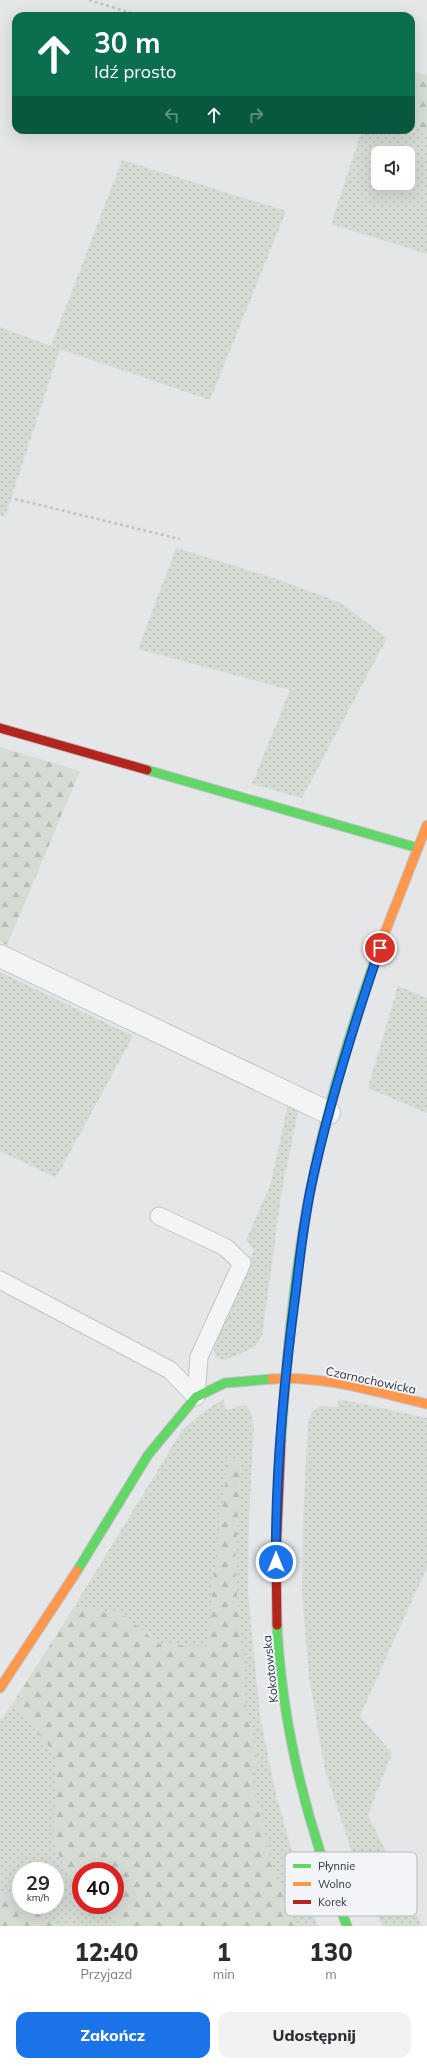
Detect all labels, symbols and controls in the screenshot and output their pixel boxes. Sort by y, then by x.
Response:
text: 30 m [94,25,160,60]
icon: ahead [28,28,80,80]
text: Idź prosto [94,60,176,83]
icon: left [161,104,183,126]
icon: ahead [203,104,225,126]
icon: right [245,104,267,126]
map controls [371,146,415,190]
button: sound [371,146,415,190]
pin [363,931,397,965]
icon: arrive [369,937,391,959]
street label: Czarnochowicka [324,1363,418,1397]
position arrow [255,1541,297,1583]
street label: Kokotowska [259,1635,281,1703]
legend [285,1852,417,1916]
text: Płynnie [318,1859,355,1873]
speed limit sign: 40 [72,1862,124,1914]
text: 29 [26,1870,50,1895]
text: Wolno [318,1877,351,1891]
text: km/h [27,1891,49,1904]
text: Korek [318,1895,347,1909]
text: 12:40 [74,1937,138,1967]
text: 1 [217,1937,231,1967]
text: 130 [309,1937,353,1967]
text: Przyjazd [80,1966,132,1982]
text: min [213,1966,235,1982]
text: m [325,1966,337,1982]
button: Zakończ [16,2012,210,2058]
button: Udostępnij [218,2012,411,2058]

